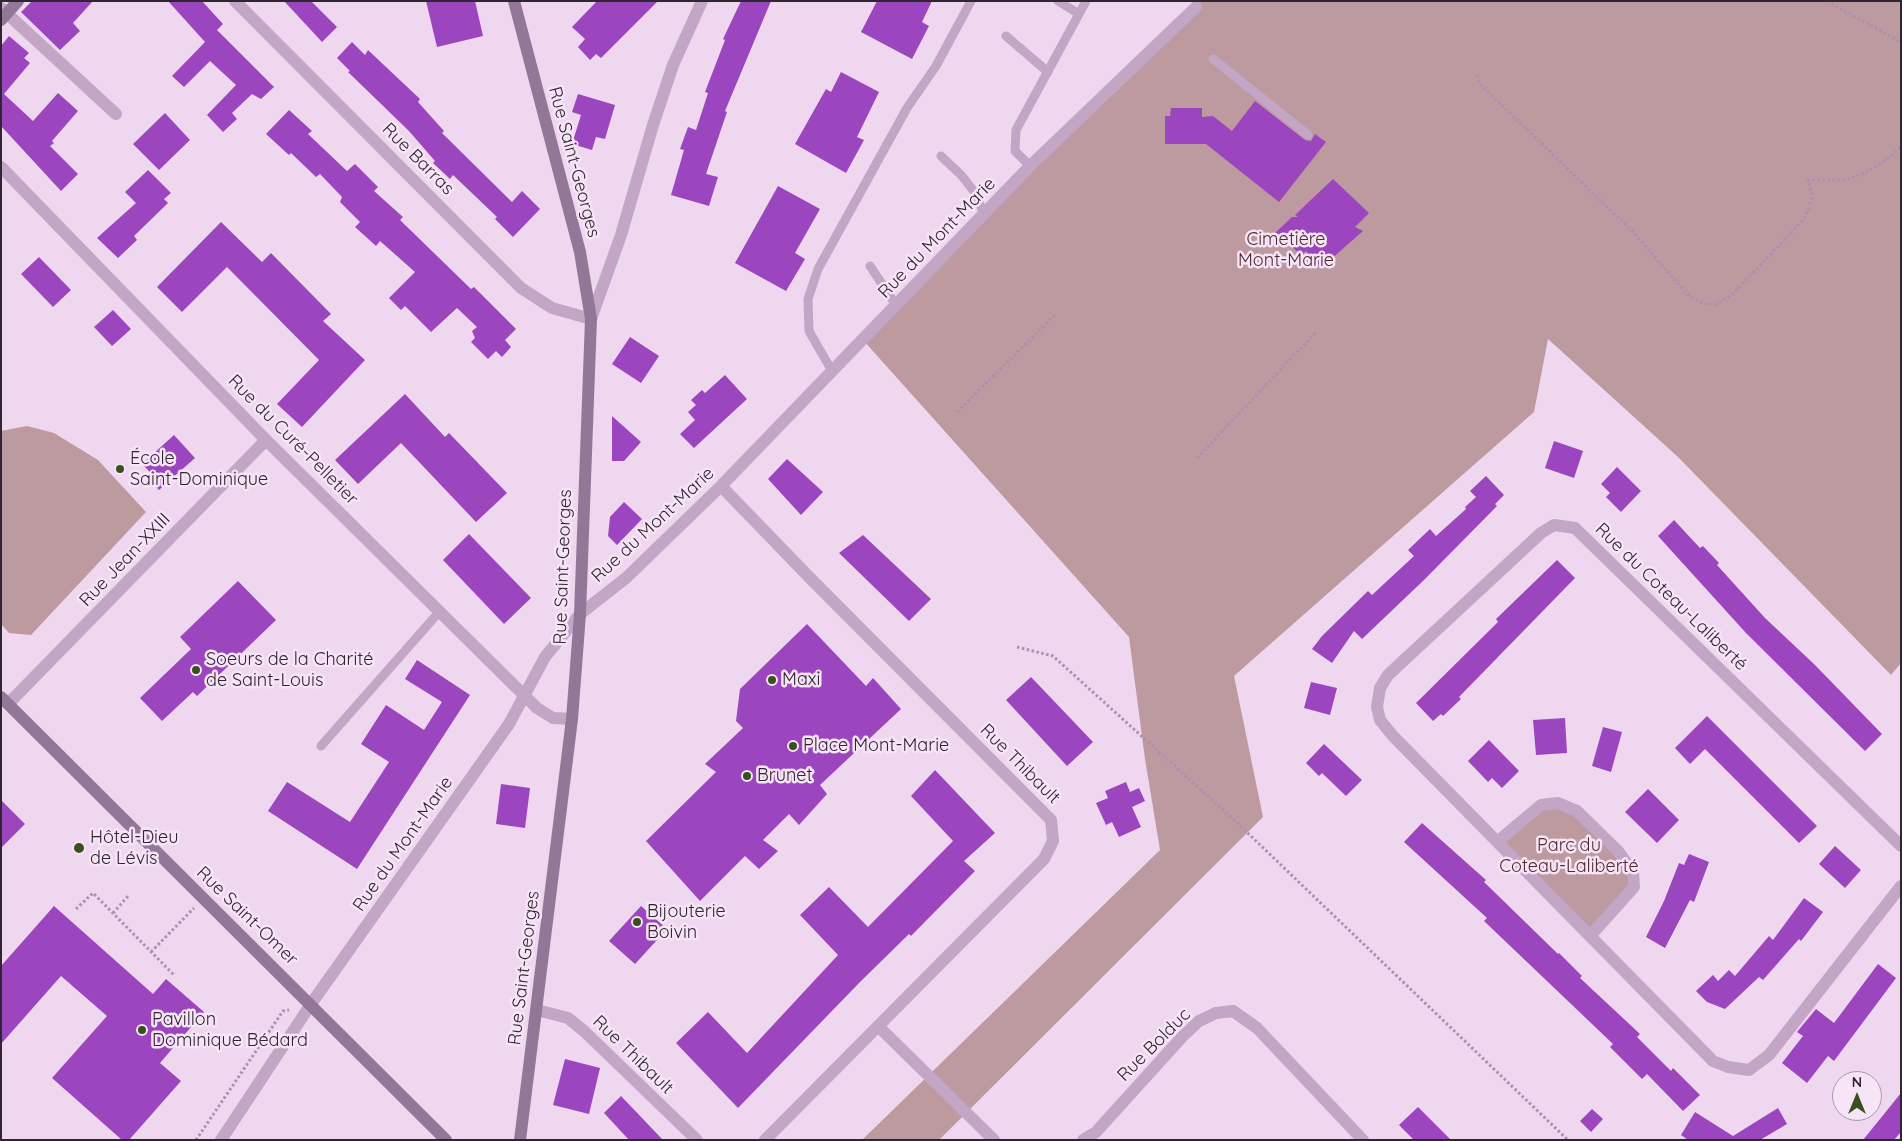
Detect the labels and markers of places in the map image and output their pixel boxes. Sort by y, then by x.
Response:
place label: École Saint-Dominique [130,448,268,490]
marker: École Saint-Dominique [114,463,126,475]
place label: Soeurs de la Charité de Saint-Louis [206,649,373,692]
marker: Soeurs de la Charité de Saint-Louis [190,664,202,676]
place label: Maxi [782,669,820,691]
marker: Maxi [766,674,778,686]
place label: Place Mont-Marie [803,735,949,757]
marker: Place Mont-Marie [787,740,799,752]
place label: Brunet [757,765,813,787]
marker: Brunet [741,770,753,782]
place label: Hôtel-Dieu de Lévis [90,827,178,870]
marker: Hôtel-Dieu de Lévis [72,841,86,855]
place label: Bijouterie Boivin [647,901,726,944]
marker: Bijouterie Boivin [631,916,643,928]
place label: Pavillon Dominique Bédard [152,1009,308,1052]
marker: Pavillon Dominique Bédard [136,1024,148,1036]

